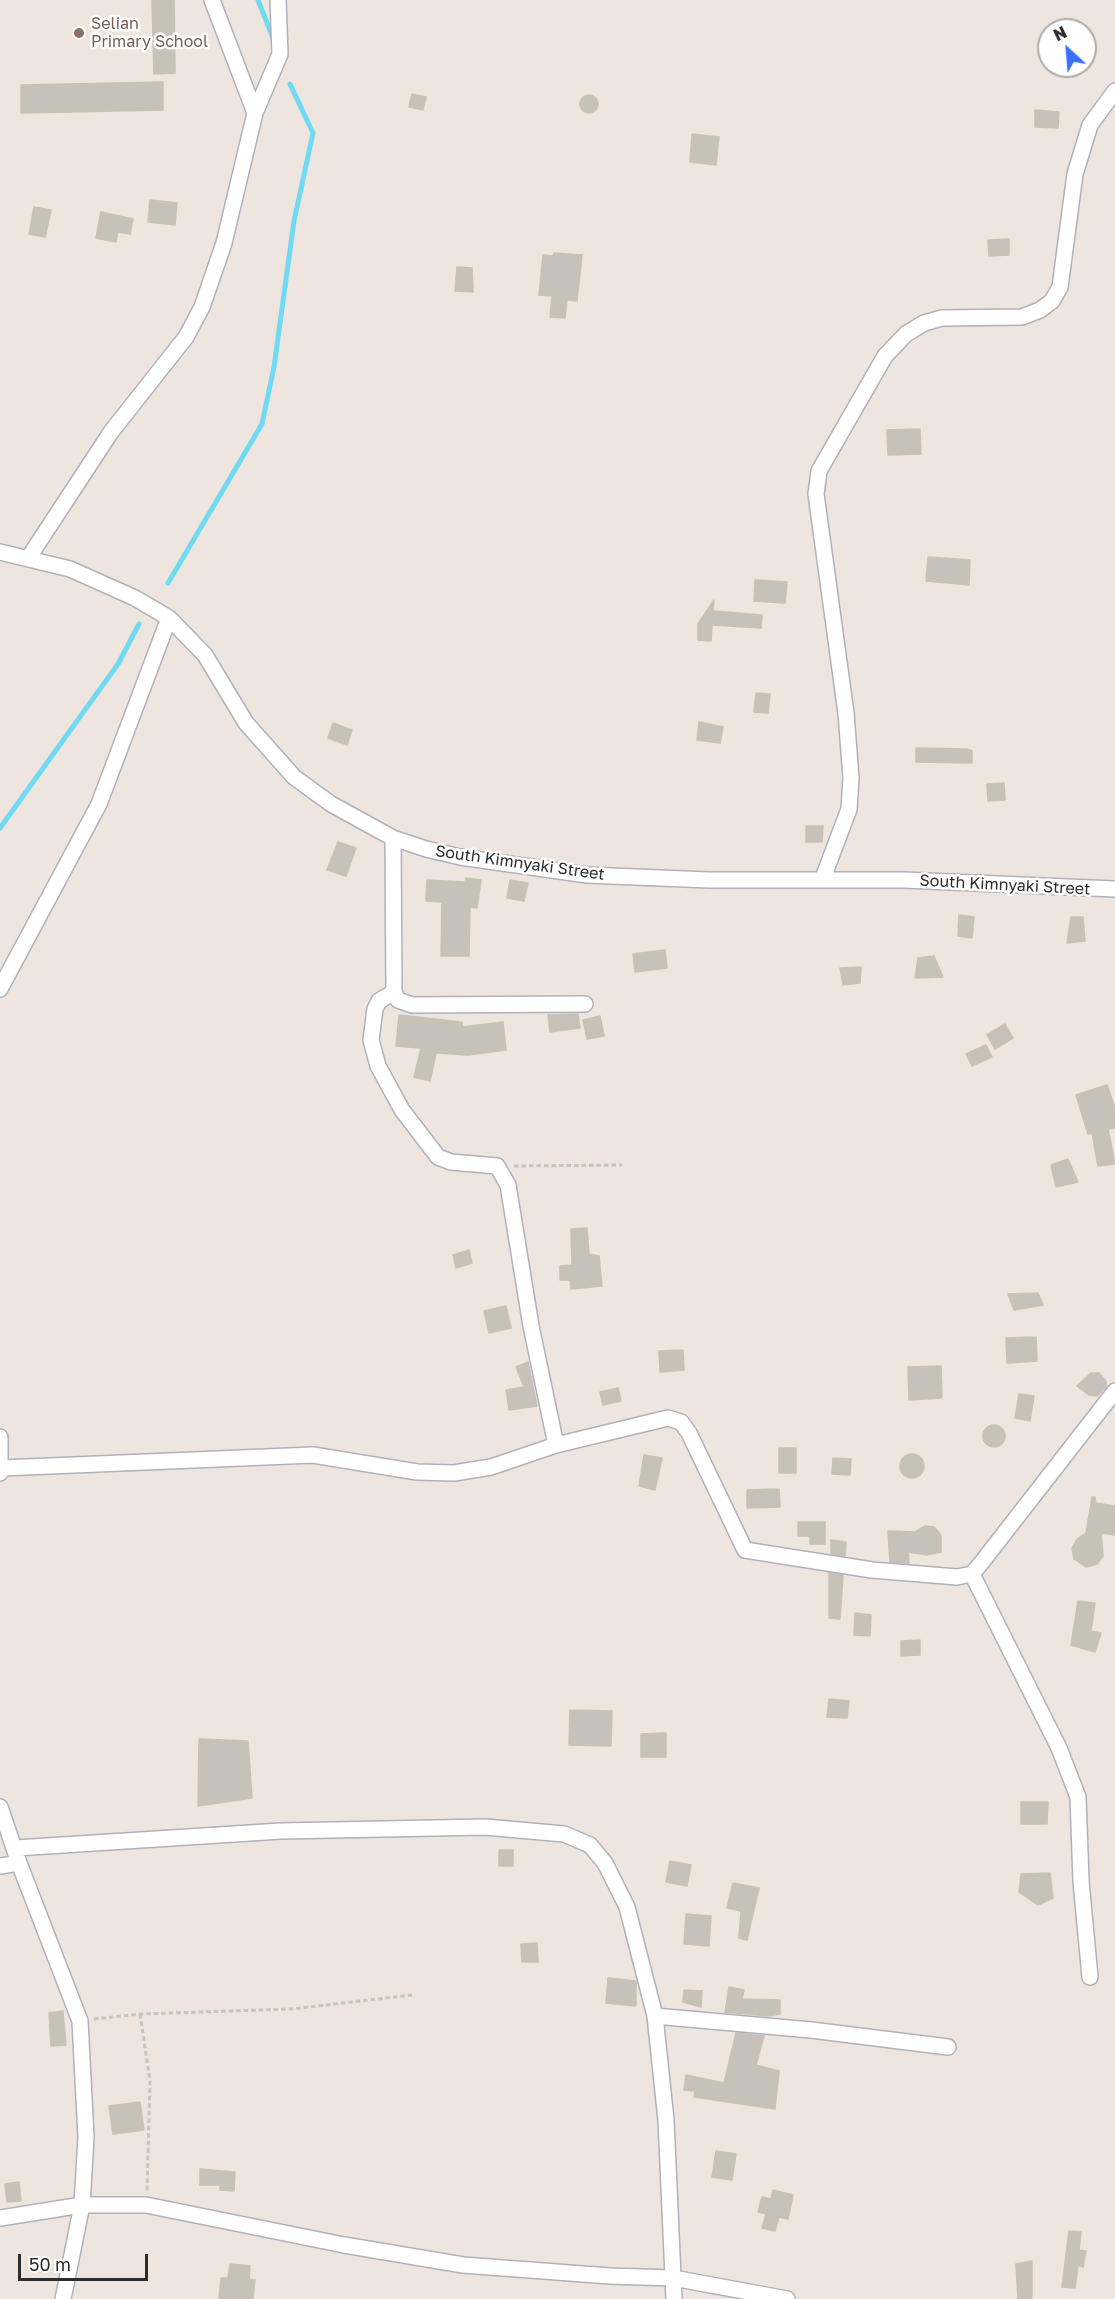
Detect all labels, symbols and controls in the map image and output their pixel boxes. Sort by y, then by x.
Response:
place label: Selian Primary School [91,14,208,52]
north arrow [1037,18,1097,78]
text: N [1050,22,1070,45]
marker: Selian Primary School [72,26,86,40]
street label: South Kimnyaki Street [434,842,606,884]
street label: South Kimnyaki Street [919,871,1091,899]
scale bar [21,2242,152,2280]
text: 50 m [29,2253,71,2275]

